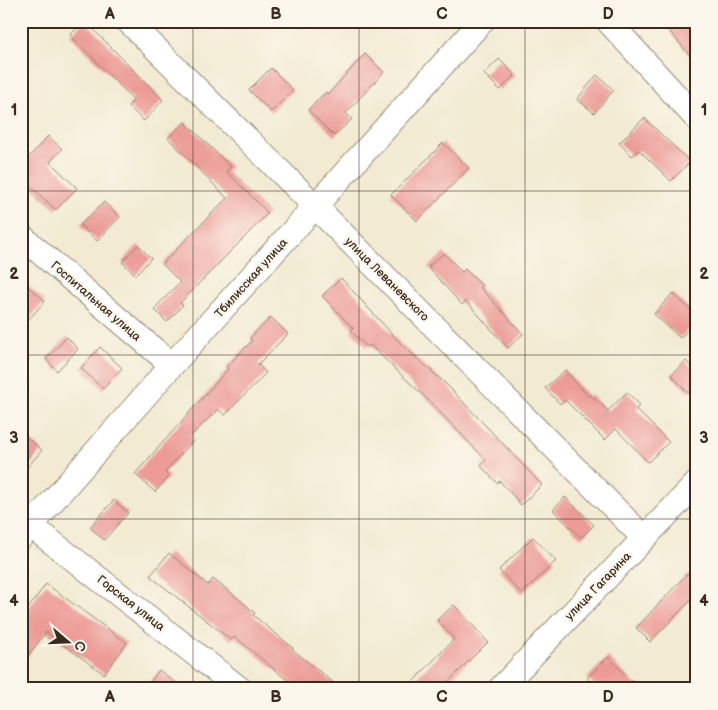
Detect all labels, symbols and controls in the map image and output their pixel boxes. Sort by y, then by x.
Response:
text: A [104,5,115,24]
text: B [270,5,282,24]
text: C [436,5,448,24]
text: D [602,5,614,24]
text: 1 [11,101,17,120]
text: 1 [701,101,707,120]
street label: улица Леваневского [341,234,432,325]
street label: Тбилисская улица [212,235,291,321]
street label: Госпитальная улица [48,258,144,345]
text: 2 [9,265,19,284]
text: 2 [699,265,709,284]
text: 3 [9,429,19,448]
text: 3 [699,429,709,448]
street label: улица Гагарина [562,549,635,624]
street label: Горская улица [94,572,168,635]
text: 4 [9,592,19,611]
text: 4 [699,592,709,611]
north arrow [42,618,92,668]
text: С [70,639,89,654]
text: A [104,688,115,707]
text: B [270,688,282,707]
text: C [436,688,448,707]
text: D [602,688,614,707]

